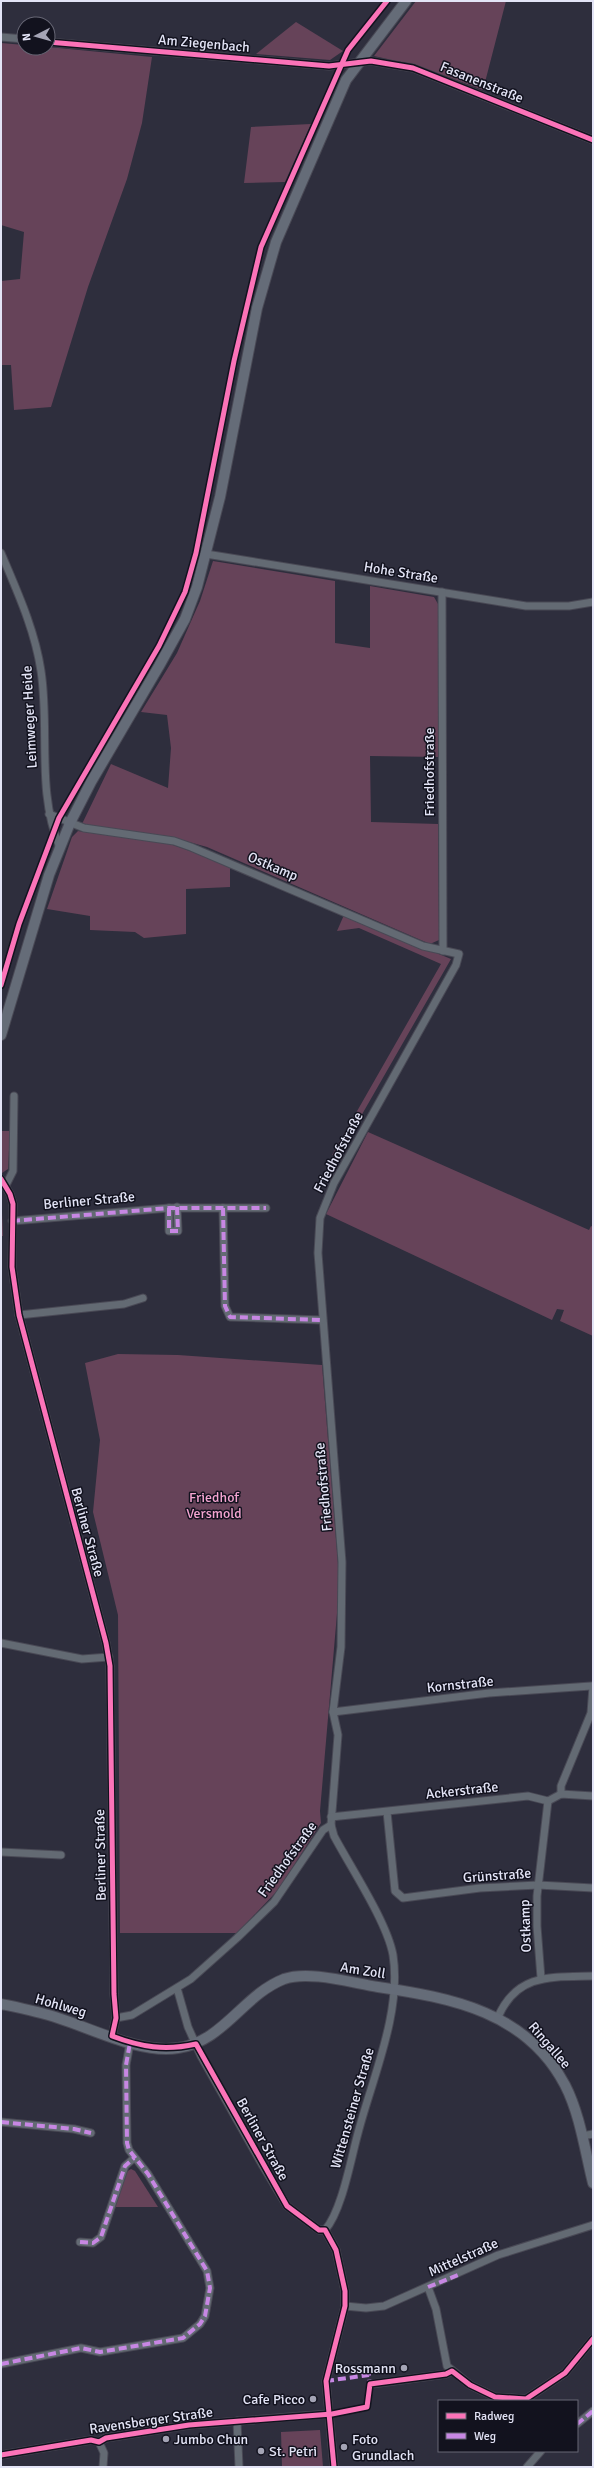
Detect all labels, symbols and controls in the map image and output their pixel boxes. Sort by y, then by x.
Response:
north arrow [16,16,56,56]
street label: Am Ziegenbach [157,31,251,56]
text: N [20,33,33,41]
street label: Fasanenstraße [438,58,526,107]
street label: Hohe Straße [363,558,439,587]
street label: Leimweger Heide [18,665,41,769]
street label: Friedhofstraße [421,727,438,817]
street label: Ostkamp [245,848,300,885]
street label: Friedhofstraße [310,1109,367,1196]
street label: Berliner Straße [43,1188,136,1213]
street label: Friedhofstraße [311,1442,336,1532]
street label: Berliner Straße [67,1486,108,1579]
park label: Friedhof Versmold [186,1489,242,1522]
street label: Kornstraße [426,1673,494,1696]
street label: Ackerstraße [425,1778,499,1803]
street label: Berliner Straße [91,1809,110,1901]
street label: Friedhofstraße [254,1818,320,1900]
street label: Grünstraße [462,1865,532,1886]
street label: Ostkamp [516,1899,535,1953]
street label: Am Zoll [339,1959,387,1982]
street label: Hohlweg [33,1990,89,2021]
street label: Ringallee [525,2019,574,2072]
street label: Wittensteiner Straße [327,2046,378,2171]
street label: Berliner Straße [233,2095,292,2184]
street label: Mittelstraße [426,2234,501,2280]
place label: Rossmann [335,2360,396,2377]
marker: Rossmann [399,2363,409,2373]
place label: Cafe Picco [243,2391,305,2408]
marker: Cafe Picco [308,2394,318,2404]
legend [438,2400,578,2452]
street label: Ravensberger Straße [88,2403,214,2438]
text: Radweg [474,2409,514,2424]
text: Weg [474,2429,496,2444]
place label: Jumbo Chun [174,2431,248,2448]
place label: Foto Grundlach [352,2431,414,2464]
marker: Jumbo Chun [161,2434,171,2444]
marker: Foto Grundlach [339,2442,349,2452]
place label: St. Petri [269,2443,317,2460]
marker: St. Petri [256,2446,266,2456]

